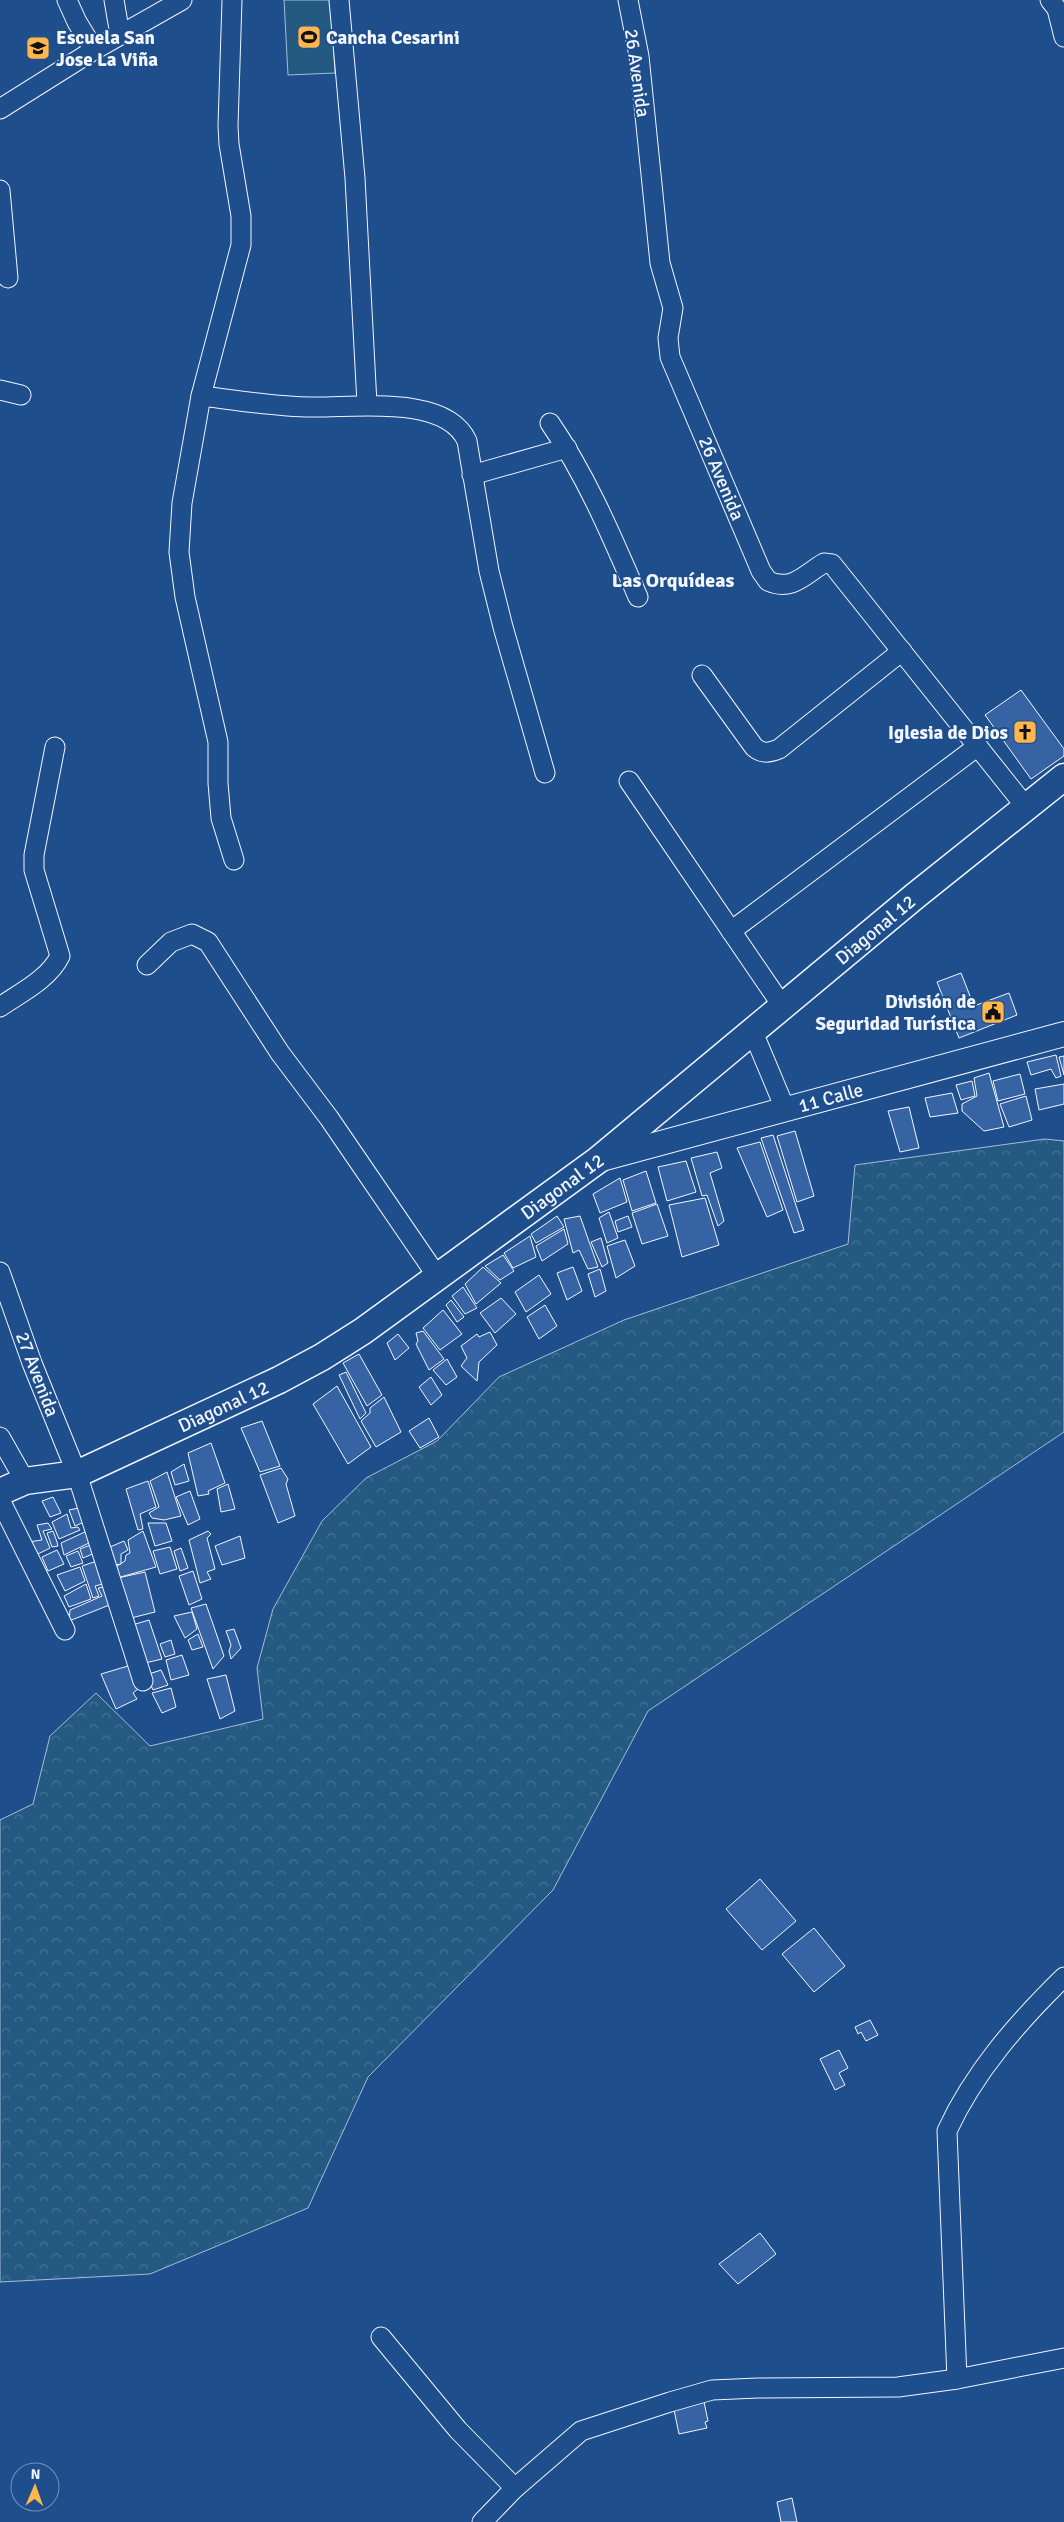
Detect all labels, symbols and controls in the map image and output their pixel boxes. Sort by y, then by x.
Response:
sports icon: Cancha Cesarini [296,24,322,50]
place label: Escuela San Jose La Viña [56,26,158,72]
place label: Cancha Cesarini [326,26,460,50]
street label: 26 Avenida [619,27,655,119]
school or university icon: Escuela San Jose La Viña [25,35,51,61]
street label: 26 Avenida [693,433,750,524]
district label: Las Orquídeas [612,568,734,593]
church icon: Iglesia de Dios [1012,719,1038,745]
place label: Iglesia de Dios [888,721,1008,745]
street label: Diagonal 12 [831,890,921,970]
place label: División de Seguridad Turística [815,990,976,1036]
public building icon: División de Seguridad Turística [980,999,1006,1025]
street label: 11 Calle [796,1078,866,1118]
street label: Diagonal 12 [516,1149,609,1225]
street label: 27 Avenida [10,1328,64,1420]
street label: Diagonal 12 [174,1375,273,1438]
north arrow [10,2462,60,2512]
text: N [30,2466,41,2483]

